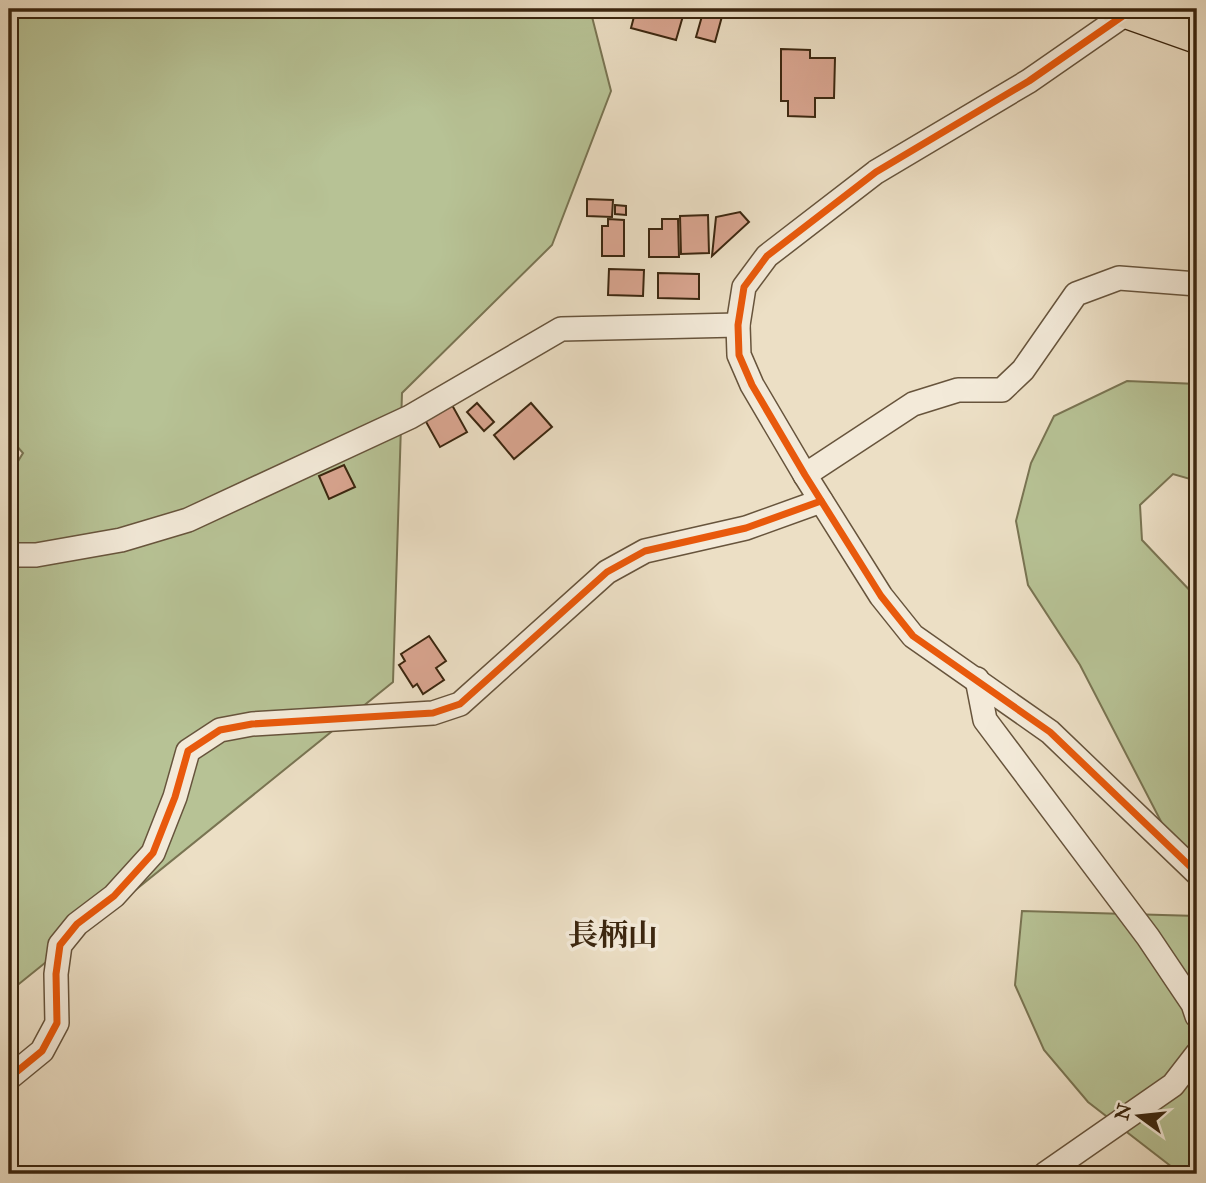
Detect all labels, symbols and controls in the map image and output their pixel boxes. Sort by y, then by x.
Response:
district label: 長柄山 [568,917,658,953]
north arrow [1104,1082,1174,1152]
text: N [1110,1101,1136,1122]

